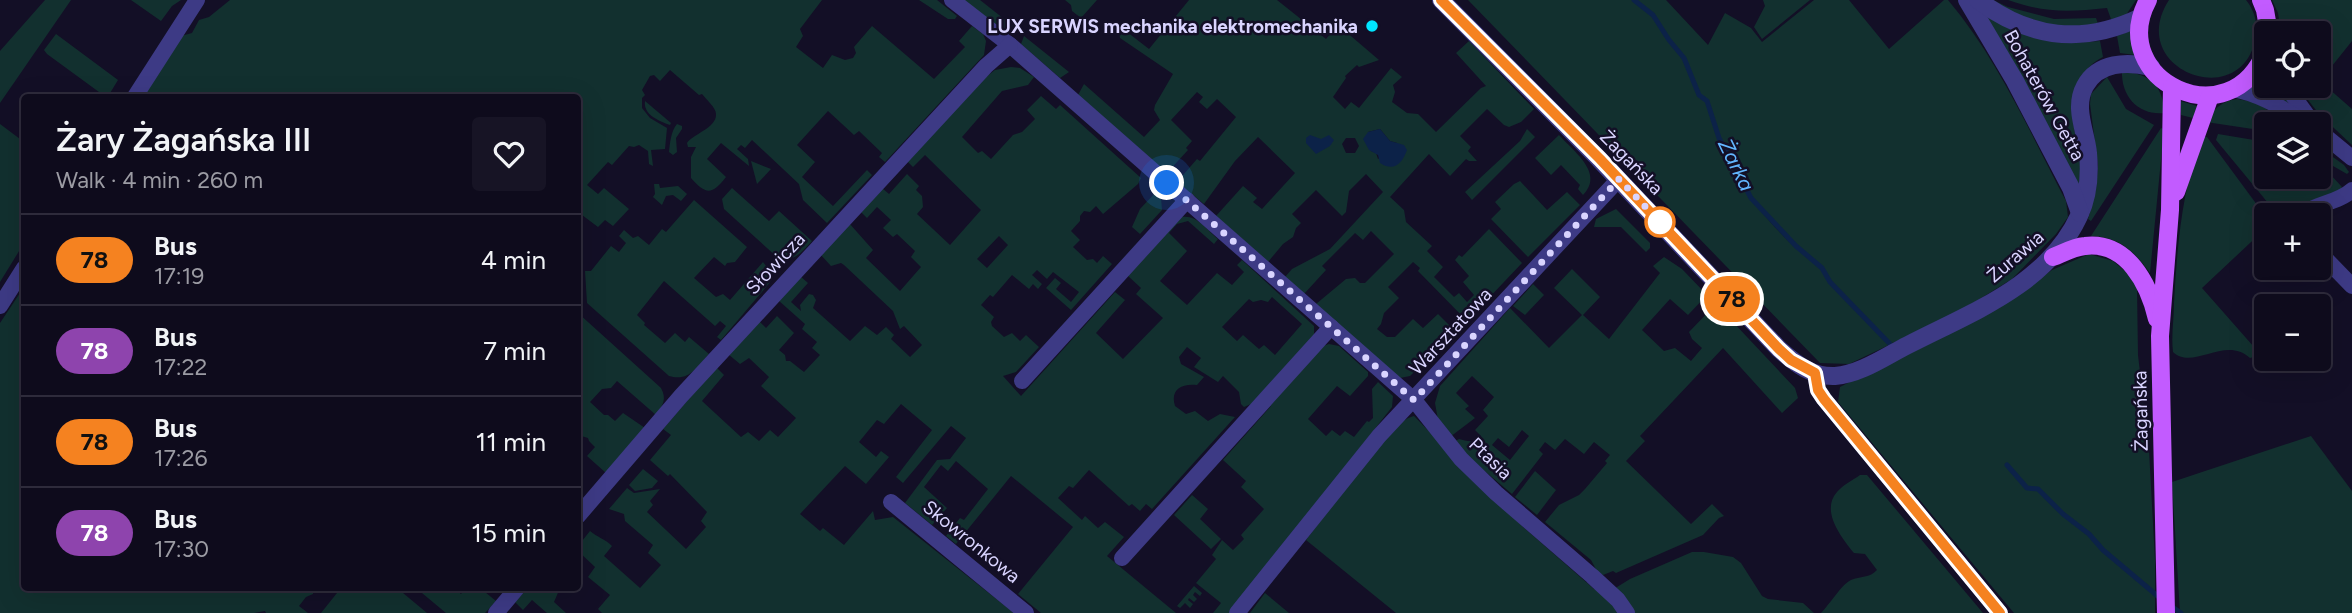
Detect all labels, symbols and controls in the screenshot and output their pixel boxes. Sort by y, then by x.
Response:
place label: LUX SERWIS mechanika elektromechanika [987,15,1358,38]
marker: LUX SERWIS mechanika elektromechanika [1364,18,1380,34]
map controls [2254,21,2331,371]
button: locate [2254,21,2331,98]
street label: Bohaterów Getta [1999,26,2090,165]
button: layers [2254,112,2331,189]
button: heart [472,117,546,191]
text: Żary Żagańska III [56,120,311,159]
street label: Żagańska [1595,125,1668,199]
water label: Żarka [1713,134,1760,195]
your location [1149,165,1184,200]
text: Walk · 4 min · 260 m [56,166,263,194]
button: + [2254,203,2331,280]
unlabelled marker [1645,207,1675,237]
street label: Żurawia [1982,225,2048,287]
street label: Słowicza [741,228,810,299]
text: Bus [154,230,197,262]
text: 4 min [481,244,546,276]
text: 78 [80,245,109,274]
text: 17:19 [154,262,204,290]
line badge: 78 [1700,276,1764,322]
street label: Warsztatowa [1404,283,1497,380]
text: 78 [1718,284,1746,313]
button: − [2254,294,2331,371]
text: Bus [154,321,197,353]
text: 7 min [483,335,546,367]
text: 78 [80,336,109,365]
text: 17:22 [154,353,207,381]
street label: Żagańska [2128,370,2153,452]
text: Bus [154,412,197,444]
text: 11 min [475,426,546,458]
text: 78 [80,427,109,456]
street label: Ptasia [1464,432,1517,484]
text: 17:26 [154,444,208,472]
street label: Skowronkowa [918,495,1025,588]
text: Bus [154,503,197,535]
text: 15 min [471,517,546,549]
text: 78 [80,518,109,547]
text: 17:30 [154,535,209,563]

